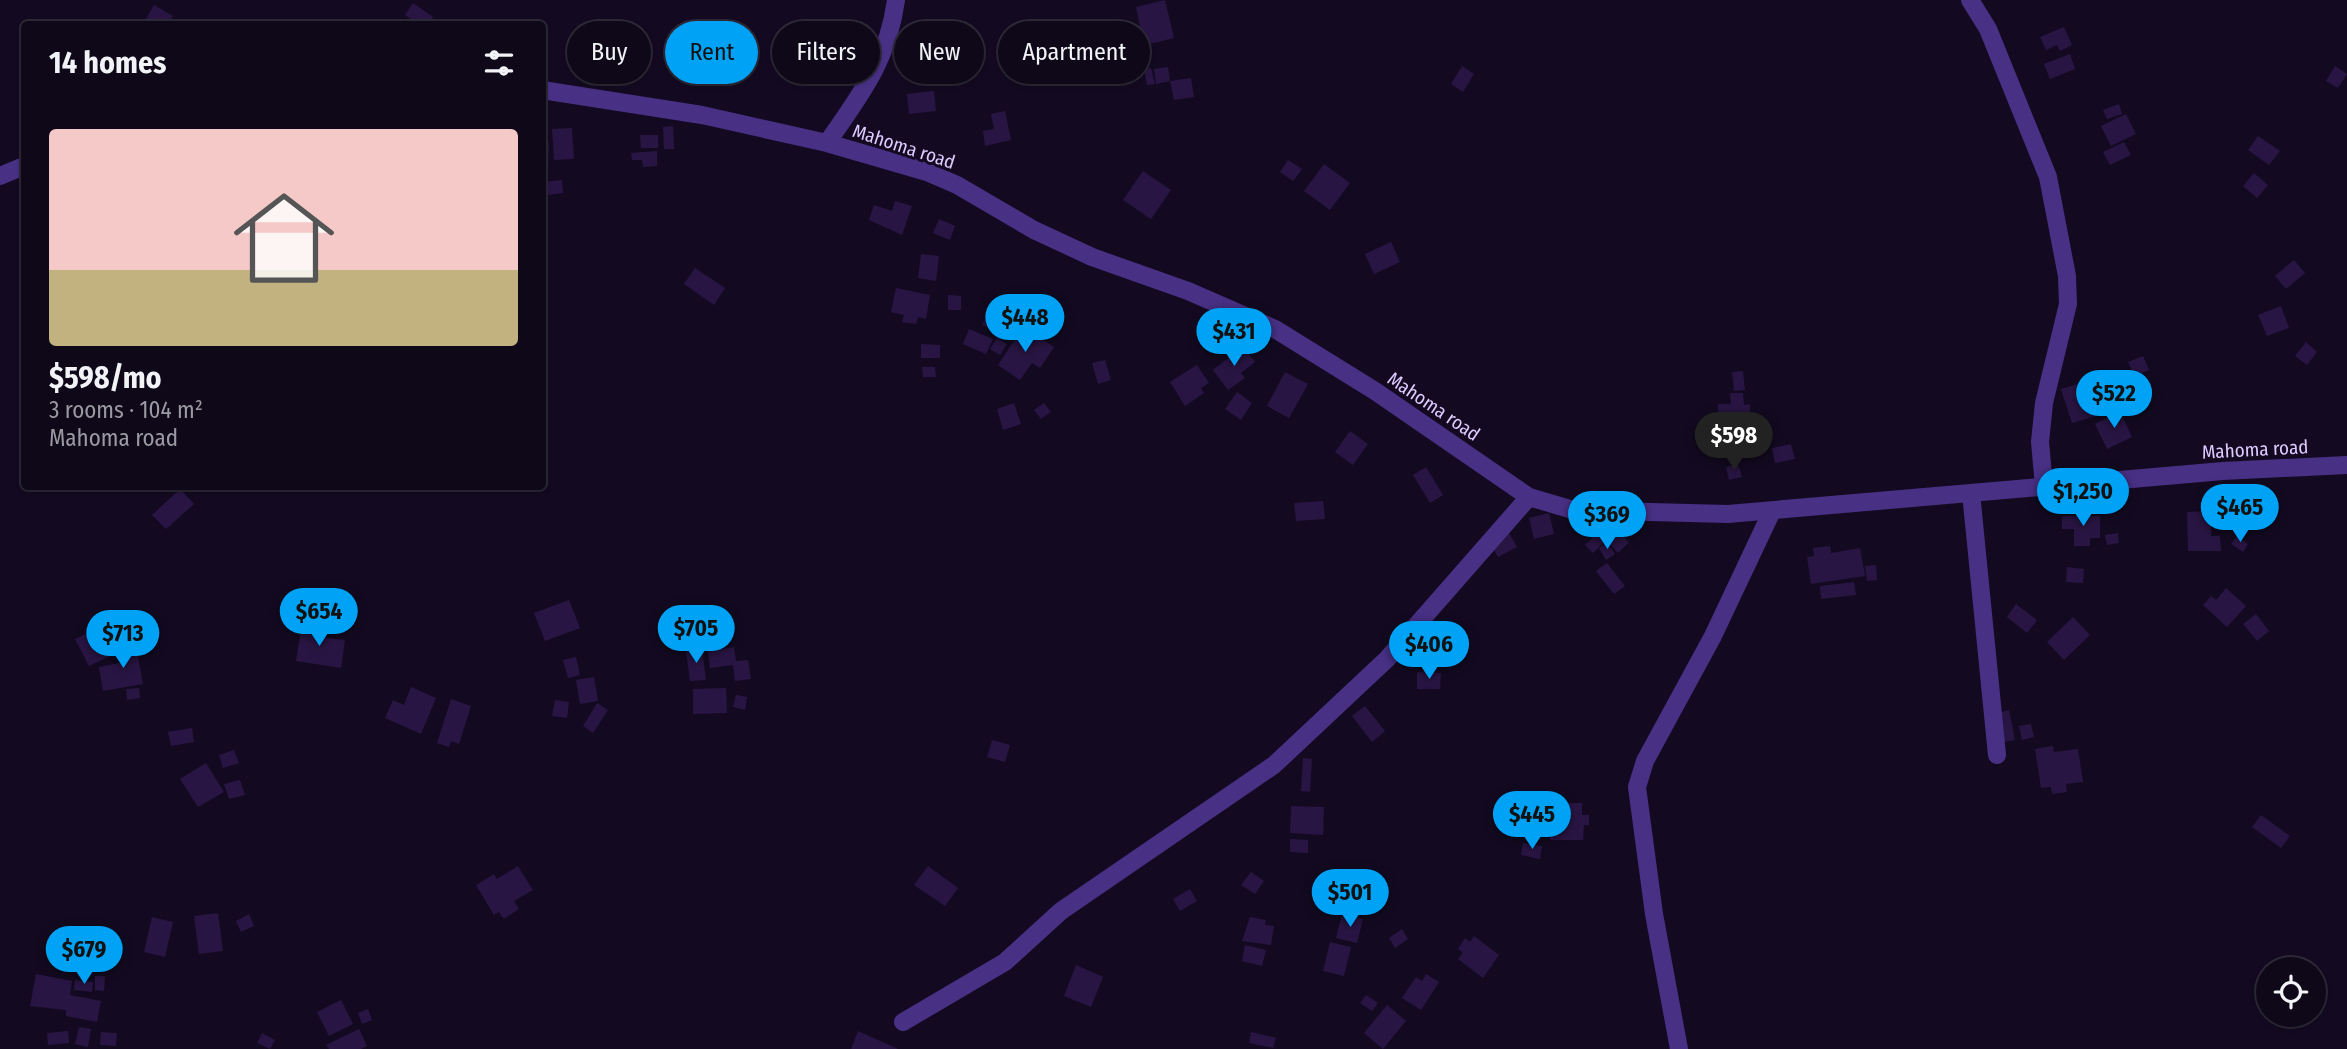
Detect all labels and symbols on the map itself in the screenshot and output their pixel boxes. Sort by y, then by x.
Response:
street label: Mahoma road [850,119,958,174]
pin: $448 [984,294,1066,354]
pin: $431 [1193,308,1275,368]
street label: Mahoma road [1383,367,1484,446]
pin: $522 [2073,370,2155,430]
pin: $598 [1693,412,1775,472]
street label: Mahoma road [2201,435,2309,464]
pin: $1,250 [2026,468,2140,528]
pin: $465 [2199,484,2281,544]
pin: $369 [1566,491,1648,551]
pin: $654 [278,588,360,648]
pin: $705 [655,606,737,665]
pin: $713 [82,610,164,670]
pin: $406 [1388,622,1470,681]
pin: $445 [1491,792,1573,851]
pin: $501 [1309,870,1391,929]
pin: $679 [43,926,125,986]

